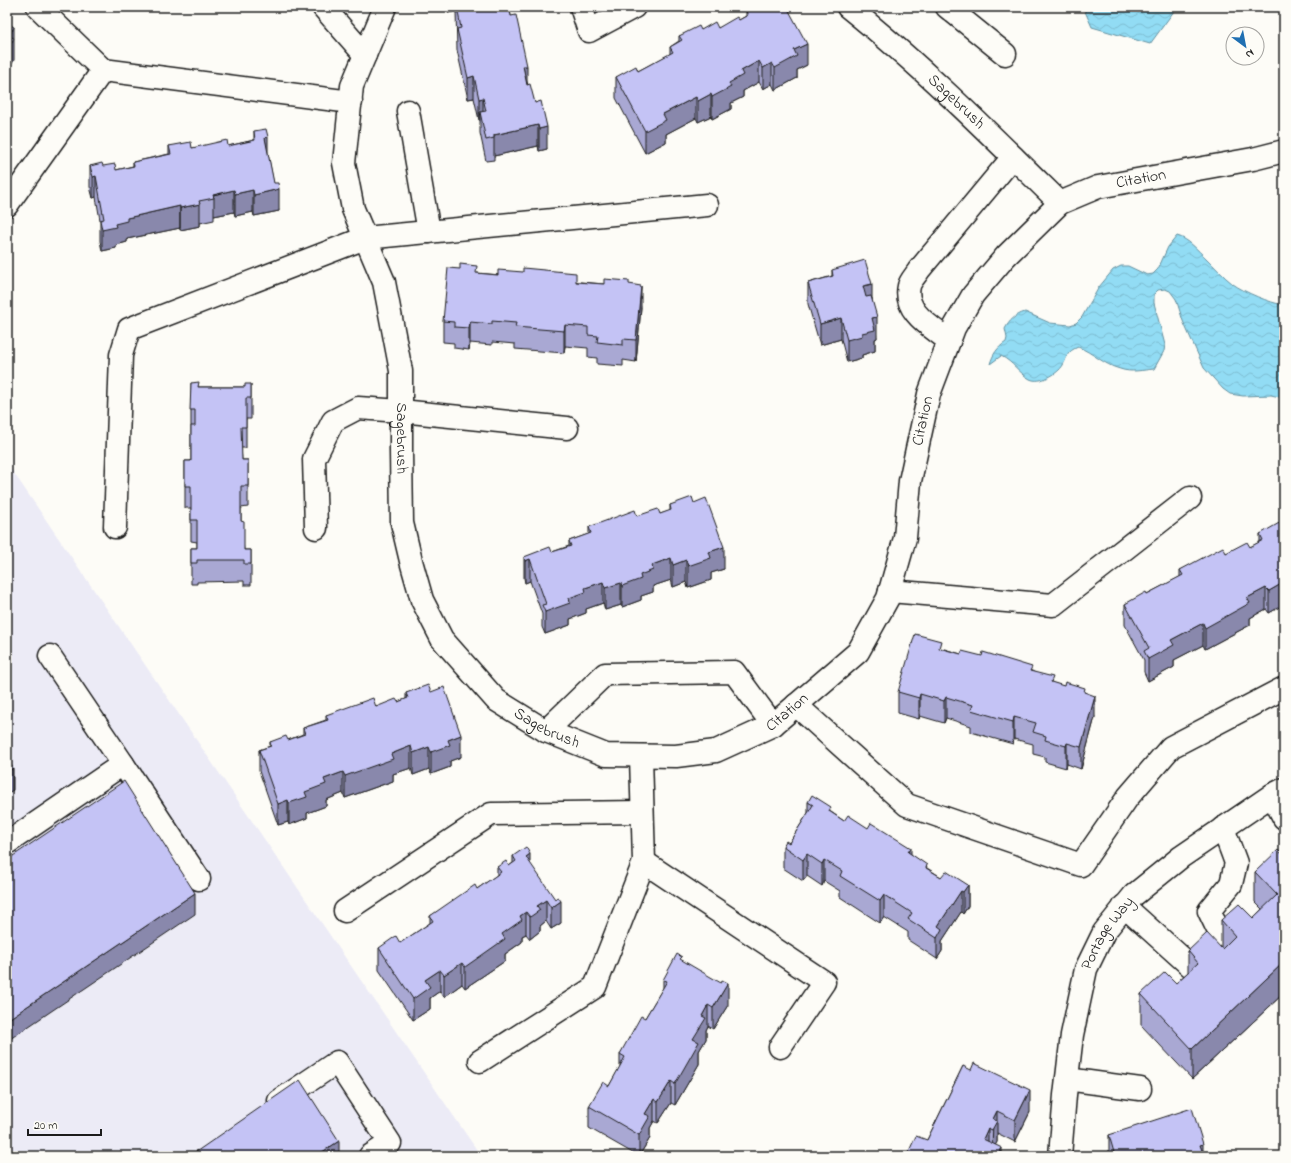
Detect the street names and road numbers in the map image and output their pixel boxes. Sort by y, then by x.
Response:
street label: Sagebrush [922,69,990,135]
street label: Citation [1114,163,1168,195]
street label: Citation [906,394,940,448]
street label: Sagebrush [389,402,413,474]
street label: Citation [762,687,814,739]
street label: Sagebrush [509,702,583,755]
street label: Portage Way [1075,891,1140,974]

